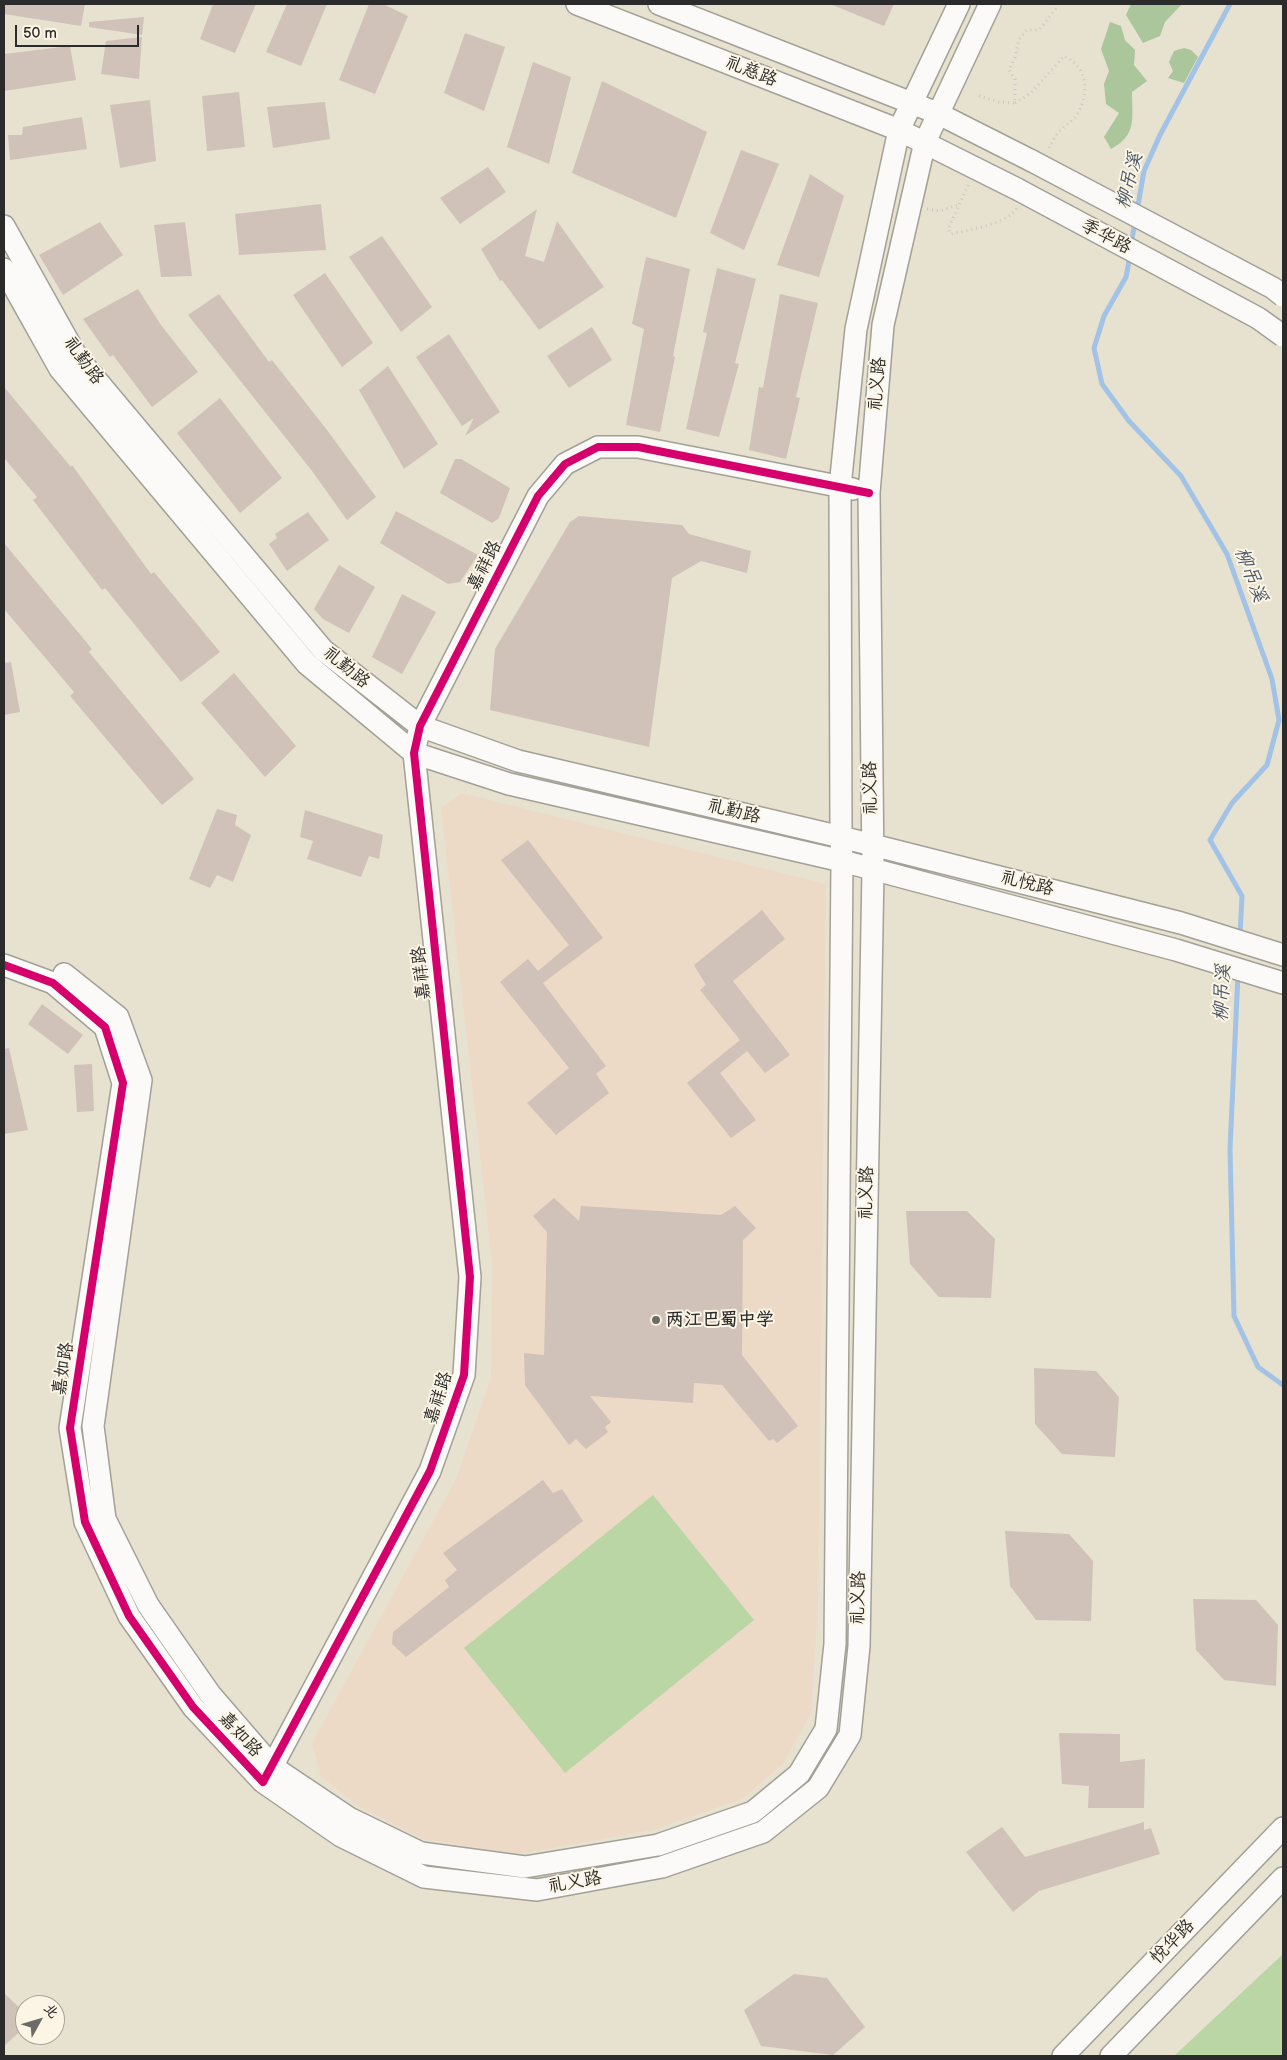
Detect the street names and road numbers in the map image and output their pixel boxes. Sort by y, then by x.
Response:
street label: 礼慈路 [722,52,780,92]
street label: 季华路 [1077,215,1135,259]
street label: 礼勤路 [58,333,108,389]
street label: 礼义路 [865,356,891,412]
street label: 嘉祥路 [463,537,507,595]
street label: 礼勤路 [318,643,374,693]
street label: 礼义路 [860,761,882,815]
street label: 礼勤路 [705,795,763,829]
street label: 礼悦路 [998,867,1056,901]
street label: 嘉祥路 [408,945,436,1001]
street label: 礼义路 [856,1166,878,1220]
street label: 嘉如路 [49,1341,79,1397]
street label: 嘉祥路 [420,1369,458,1427]
street label: 礼义路 [848,1571,870,1625]
street label: 嘉如路 [214,1708,266,1762]
street label: 礼义路 [547,1868,603,1898]
street label: 悦华路 [1146,1915,1200,1969]

